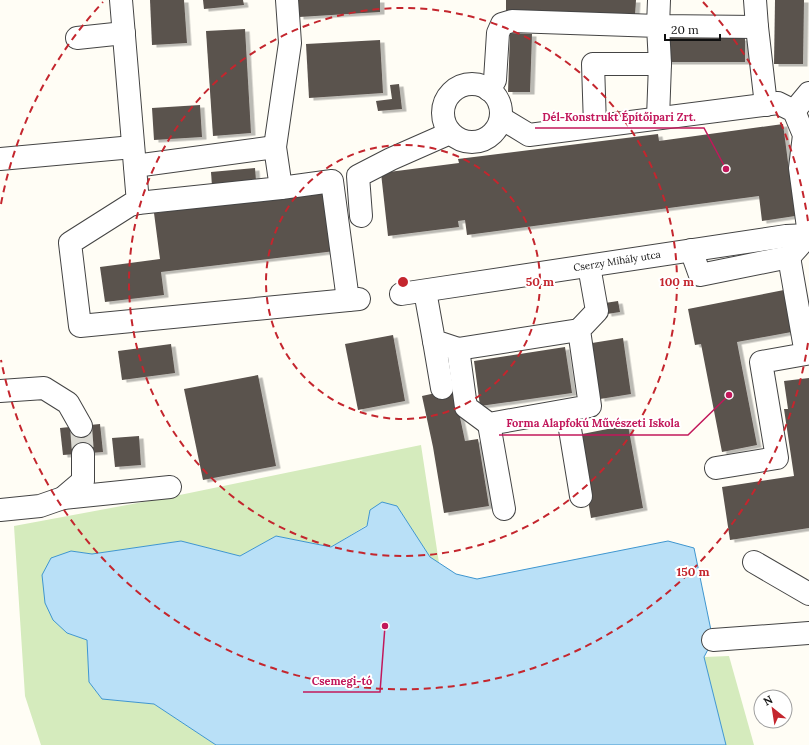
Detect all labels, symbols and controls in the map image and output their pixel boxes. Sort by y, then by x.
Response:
scale bar [665,16,720,42]
text: 20 m [671,22,699,37]
callout: Dél-Konstrukt Építőipari Zrt. [535,105,704,128]
text: Dél-Konstrukt Építőipari Zrt. [542,110,696,124]
street label: Cserzy Mihály utca [572,248,662,274]
text: 50 m [526,274,554,289]
text: 100 m [660,274,694,289]
centre of rings [396,275,410,289]
callout: Forma Alapfokú Művészeti Iskola [499,412,688,435]
text: Forma Alapfokú Művészeti Iskola [506,416,680,430]
text: 150 m [676,564,710,579]
callout: Csemegi-tó [303,669,380,692]
text: Csemegi-tó [312,674,372,688]
north arrow [753,689,793,729]
text: N [761,692,776,709]

